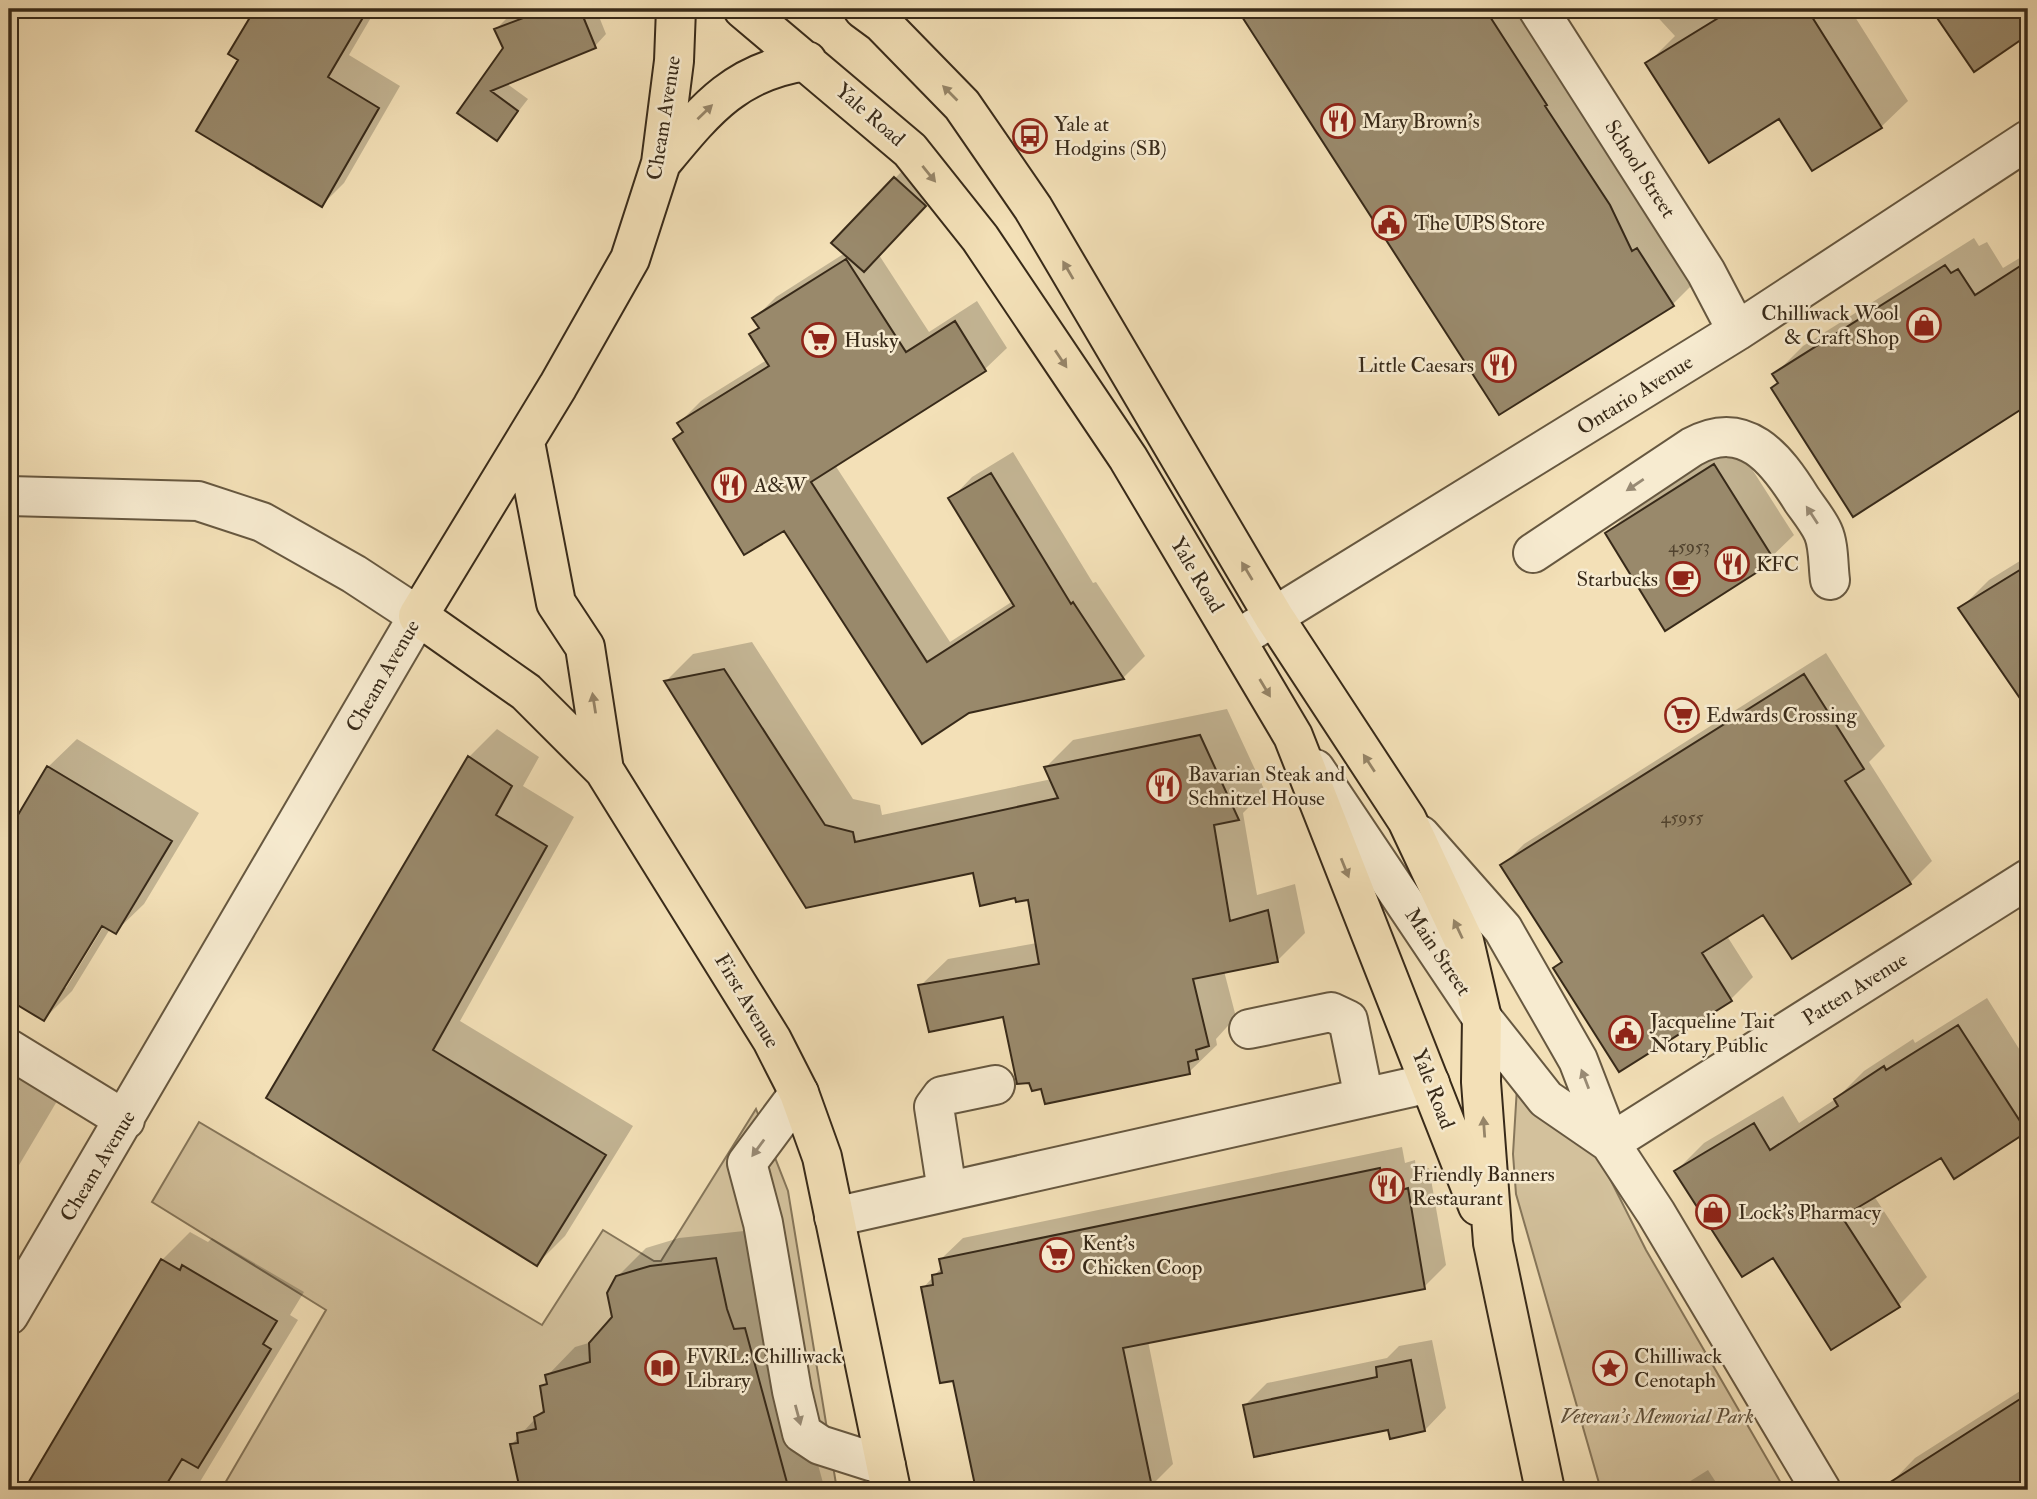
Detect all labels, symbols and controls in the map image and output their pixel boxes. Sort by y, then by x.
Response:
street label: Cheam Avenue [641,54,687,182]
street label: Yale Road [830,77,911,153]
one-way arrow [943,85,959,102]
restaurant icon: Mary Brown's [1319,102,1357,140]
one-way arrow [696,104,713,120]
place label: Mary Brown's [1362,108,1480,135]
place label: Yale at Hodgins (SB) [1054,111,1167,162]
street label: School Street [1598,115,1682,223]
bus stop icon: Yale at Hodgins (SB) [1011,117,1049,155]
one-way arrow [922,165,936,183]
public building icon: The UPS Store [1370,204,1408,242]
place label: The UPS Store [1414,210,1545,237]
one-way arrow [1062,261,1074,280]
place label: Chilliwack Wool & Craft Shop [1761,300,1900,351]
shop icon: Chilliwack Wool & Craft Shop [1905,306,1943,344]
supermarket icon: Husky [800,321,838,359]
place label: Husky [844,327,899,354]
restaurant icon: Little Caesars [1480,346,1518,384]
street label: Ontario Avenue [1572,348,1698,441]
one-way arrow [1055,349,1068,369]
place label: Little Caesars [1358,352,1474,379]
restaurant icon: A&W [710,466,748,504]
place label: A&W [753,472,807,499]
one-way arrow [1625,479,1645,492]
one-way arrow [1806,506,1819,525]
street label: Yale Road [1164,532,1230,618]
house number: 45953 [1668,535,1710,558]
restaurant icon: KFC [1713,545,1751,583]
place label: KFC [1756,551,1799,578]
cafe icon: Starbucks [1664,560,1702,598]
one-way arrow [1241,562,1253,581]
place label: Starbucks [1576,566,1658,593]
street label: Cheam Avenue [340,615,426,737]
one-way arrow [1258,679,1271,698]
one-way arrow [588,692,599,714]
supermarket icon: Edwards Crossing [1663,696,1701,734]
place label: Edwards Crossing [1706,702,1857,729]
one-way arrow [1363,753,1376,773]
place label: Bavarian Steak and Schnitzel House [1188,761,1346,812]
restaurant icon: Bavarian Steak and Schnitzel House [1145,767,1183,805]
house number: 45955 [1661,806,1703,829]
one-way arrow [1340,858,1351,879]
street label: Main Street [1399,903,1477,1001]
one-way arrow [1452,918,1463,939]
street label: Patten Avenue [1797,946,1913,1032]
street label: First Avenue [708,949,786,1053]
place label: Jacqueline Tait Notary Public [1649,1008,1775,1059]
public building icon: Jacqueline Tait Notary Public [1607,1014,1645,1052]
street label: Yale Road [1405,1045,1461,1133]
one-way arrow [1580,1069,1591,1090]
street label: Cheam Avenue [54,1105,142,1227]
one-way arrow [1478,1115,1489,1137]
one-way arrow [751,1139,765,1157]
place label: Friendly Banners Restaurant [1412,1161,1555,1212]
restaurant icon: Friendly Banners Restaurant [1368,1167,1406,1205]
shop icon: Lock's Pharmacy [1694,1193,1732,1231]
place label: Lock's Pharmacy [1738,1199,1882,1226]
place label: Kent's Chicken Coop [1082,1230,1202,1281]
supermarket icon: Kent's Chicken Coop [1038,1236,1076,1274]
place label: FVRL: Chilliwack Library [686,1343,842,1394]
place label: Chilliwack Cenotaph [1634,1343,1722,1394]
library icon: FVRL: Chilliwack Library [643,1349,681,1387]
place icon: Chilliwack Cenotaph [1591,1349,1629,1387]
park label: Veteran's Memorial Park [1560,1403,1754,1430]
one-way arrow [793,1404,804,1426]

